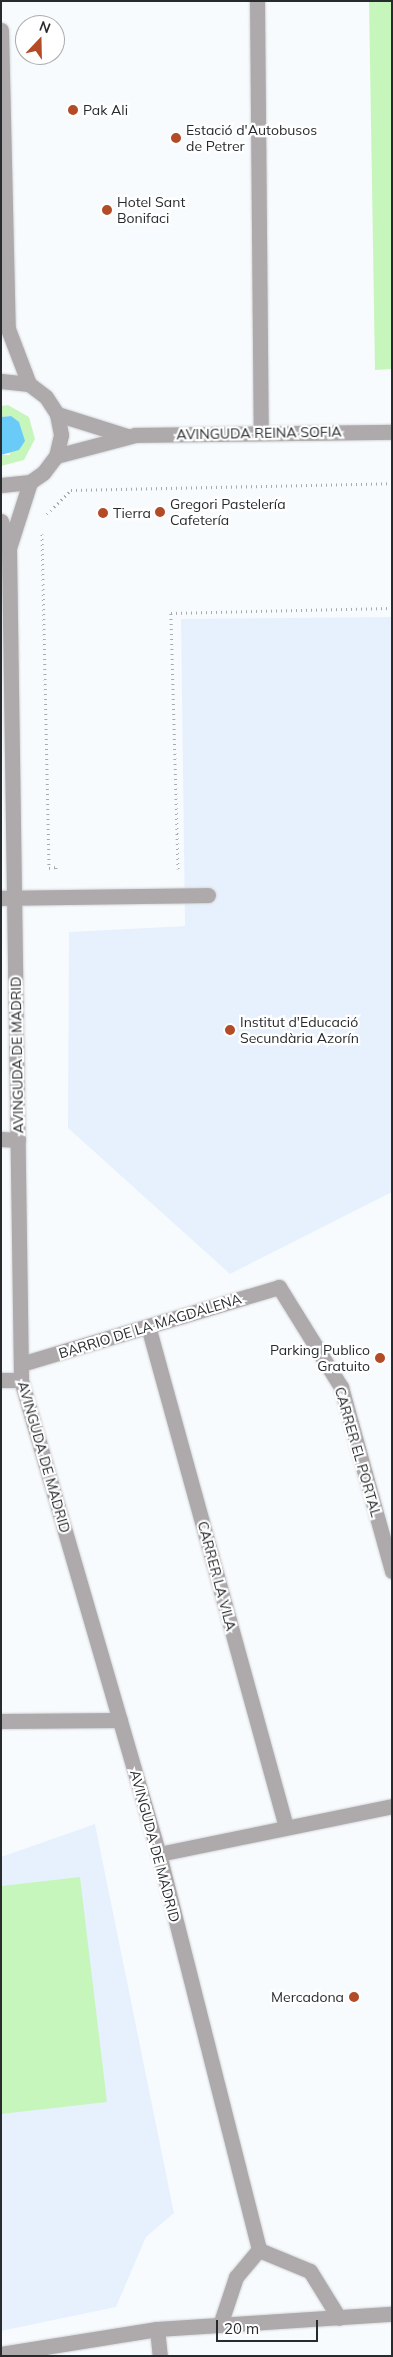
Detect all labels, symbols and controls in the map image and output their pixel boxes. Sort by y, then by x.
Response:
north arrow [15,15,65,65]
text: N [37,17,53,37]
place label: Pak Ali [83,102,128,118]
marker: Pak Ali [67,104,79,116]
place label: Estació d'Autobusos de Petrer [186,122,317,154]
marker: Estació d'Autobusos de Petrer [170,132,182,144]
place label: Hotel Sant Bonifaci [117,194,185,226]
marker: Hotel Sant Bonifaci [101,204,113,216]
street label: AVINGUDA REINA SOFIA [176,423,342,443]
place label: Gregori Pastelería Cafetería [170,496,286,528]
place label: Tierra [113,505,151,521]
marker: Gregori Pastelería Cafetería [154,506,166,518]
marker: Tierra [97,507,109,519]
street label: AVINGUDA DE MADRID [7,976,27,1134]
place label: Institut d'Educació Secundària Azorín [240,1014,359,1046]
marker: Institut d'Educació Secundària Azorín [224,1024,236,1036]
street label: BARRIO DE LA MAGDALENA [57,1290,243,1362]
place label: Parking Publico Gratuito [270,1342,370,1374]
marker: Parking Publico Gratuito [374,1352,386,1364]
street label: AVINGUDA DE MADRID [14,1379,74,1535]
street label: CARRER EL PORTAL [331,1385,385,1519]
street label: CARRER LA VILA [194,1519,240,1633]
street label: AVINGUDA DE MADRID [127,1768,183,1924]
place label: Mercadona [271,1989,344,2005]
marker: Mercadona [348,1991,360,2003]
scale bar [218,2310,320,2342]
text: 20 m [224,2319,259,2338]

